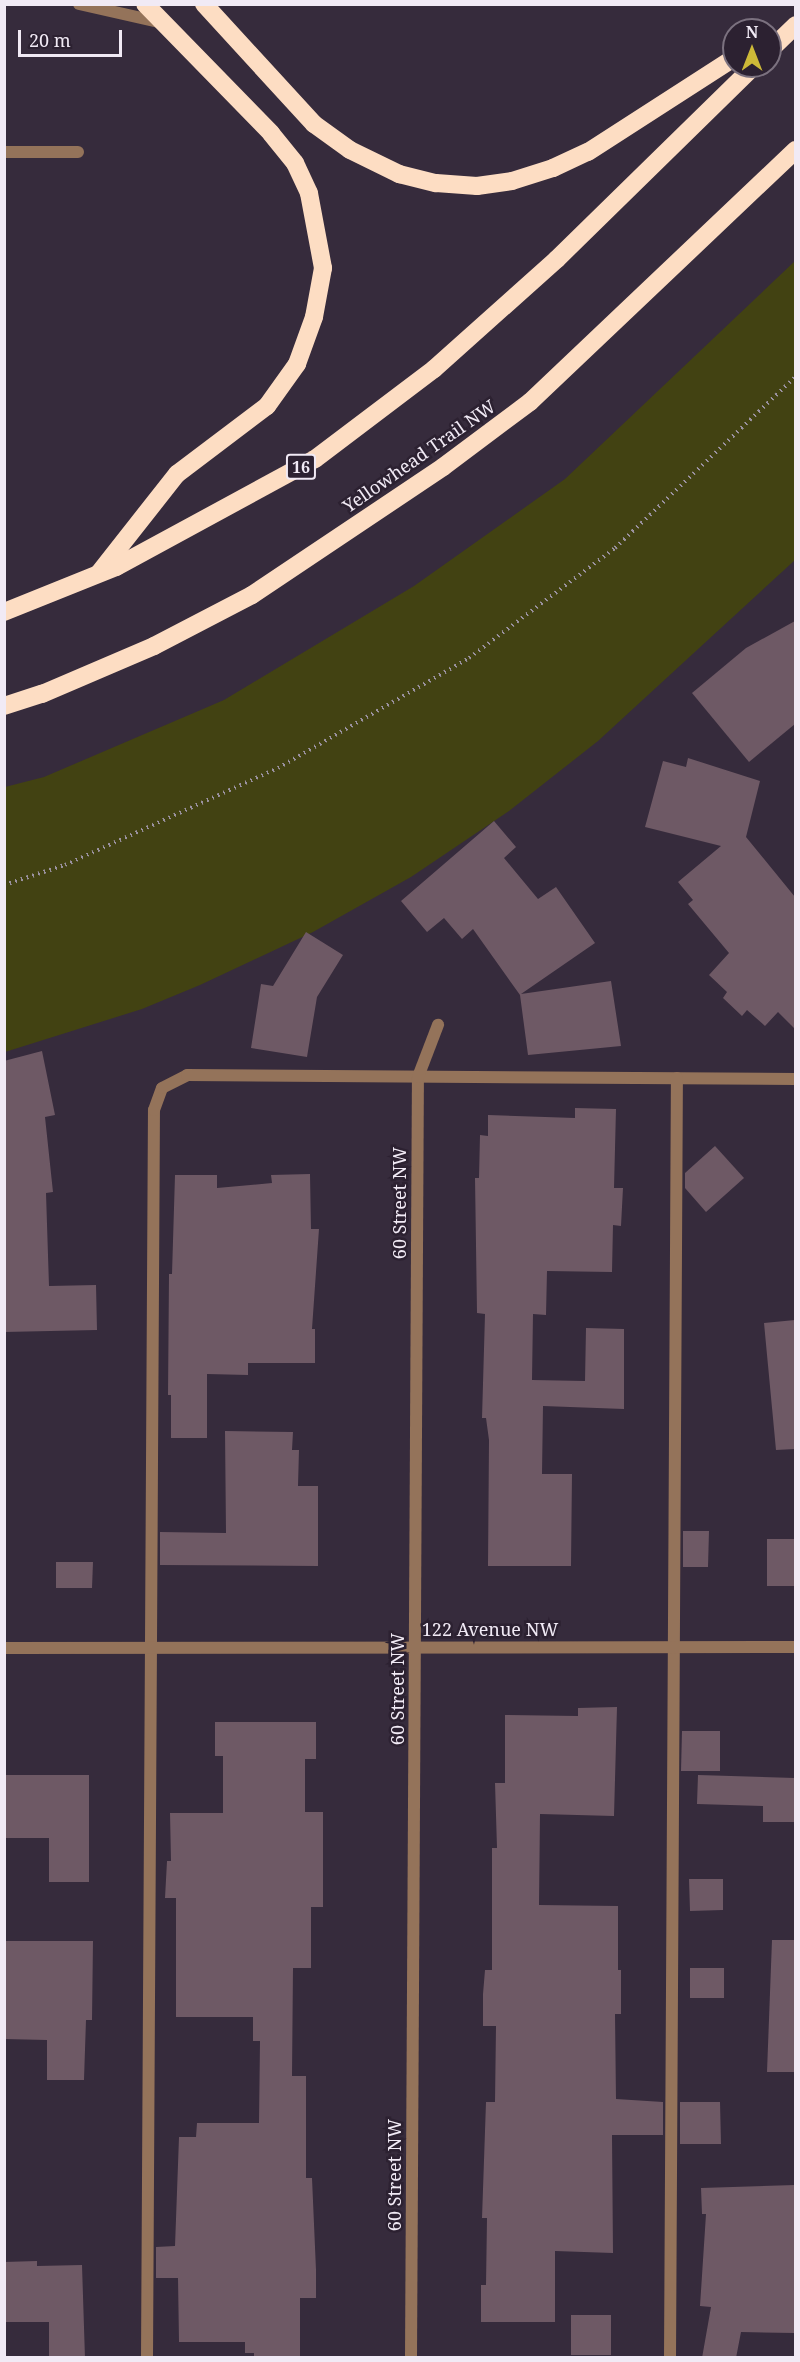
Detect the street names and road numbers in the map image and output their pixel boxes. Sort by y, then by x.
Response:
street label: Yellowhead Trail NW [338,395,500,517]
road number: 16 [284,454,318,480]
street label: 60 Street NW [388,1147,410,1259]
street label: 122 Avenue NW [422,1618,558,1640]
street label: 60 Street NW [386,1633,408,1745]
street label: 60 Street NW [383,2119,405,2231]

